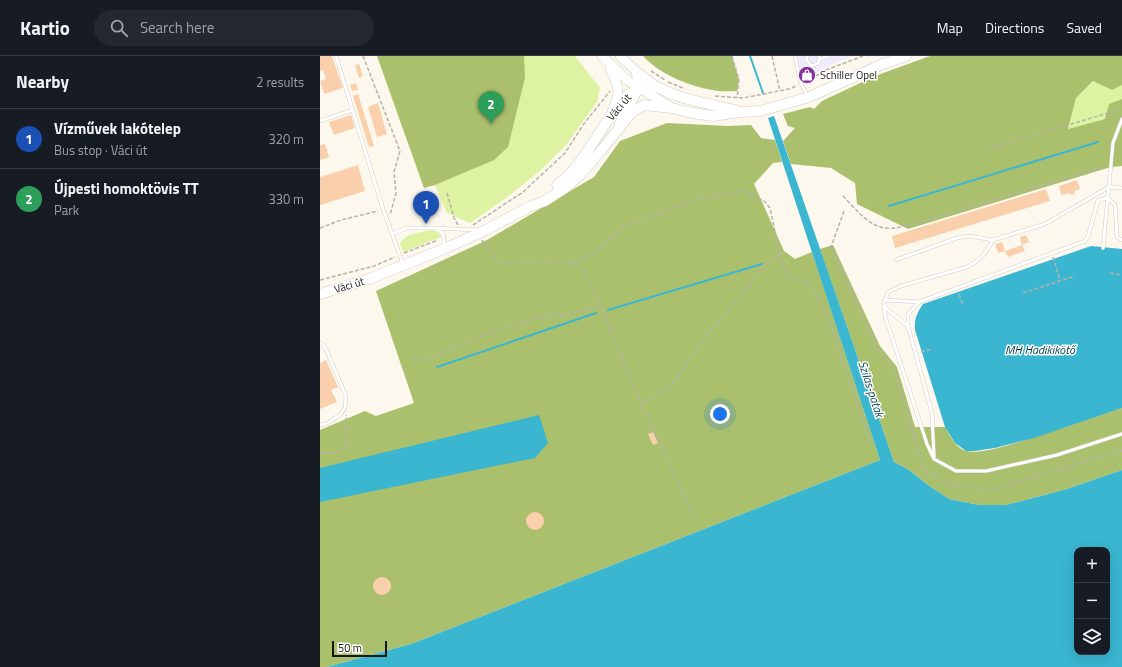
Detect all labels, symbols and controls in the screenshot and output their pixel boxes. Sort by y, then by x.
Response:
search box [94,10,374,46]
text: Kartio [20,13,70,42]
text: Search here [140,16,214,39]
icon: search [108,17,130,39]
text: Map [937,17,963,38]
text: Directions [985,17,1044,38]
text: Saved [1066,17,1102,38]
shop icon: Schiller Opel [797,65,817,85]
place label: Schiller Opel [820,67,877,83]
text: Nearby [16,69,69,95]
text: 2 results [256,72,304,92]
street label: Váci út [603,90,635,124]
pin: 2 [478,91,504,124]
text: Vízművek lakótelep [54,117,181,140]
text: 1 [25,129,33,149]
text: 320 m [268,129,304,149]
text: Bus stop · Váci út [54,140,147,160]
text: Újpesti homoktövis TT [54,177,199,200]
text: 2 [25,189,33,209]
text: 330 m [268,189,304,209]
pin: 1 [413,191,439,224]
text: Park [54,200,79,220]
street label: Váci út [332,273,366,297]
water label: MH Hadikikötő [1005,340,1077,359]
water label: Szilas-patak [853,358,890,421]
your location [710,404,730,424]
map controls [1074,547,1110,655]
button: + [1074,547,1110,583]
button: − [1074,583,1110,619]
button: layers [1074,619,1110,655]
scale bar [332,639,387,658]
text: 50 m [338,640,362,656]

